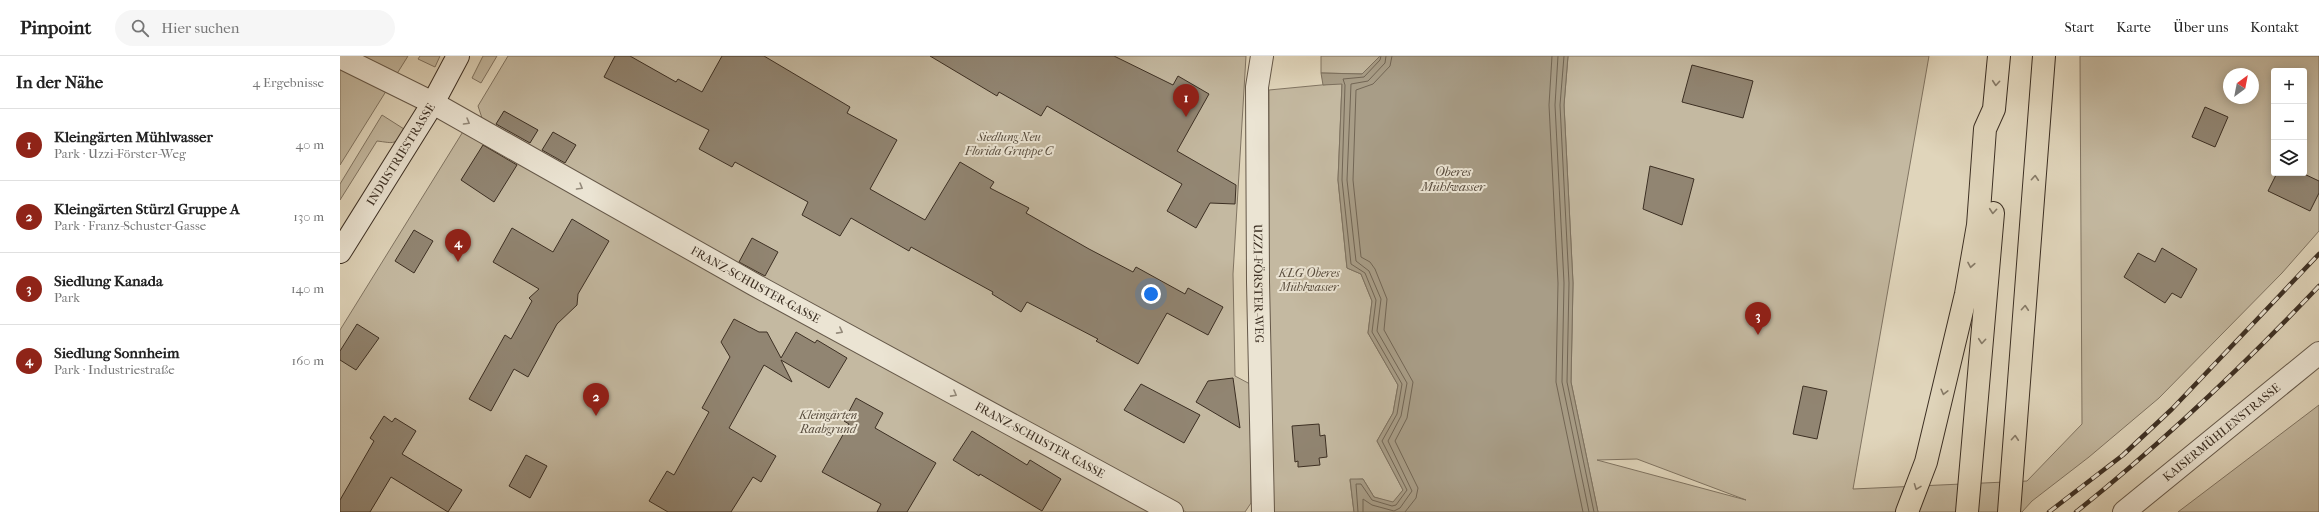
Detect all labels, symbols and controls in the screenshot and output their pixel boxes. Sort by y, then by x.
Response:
search box [115,10,395,46]
text: Pinpoint [20,17,91,39]
icon: search [129,17,151,39]
text: Hier suchen [161,19,239,37]
text: Start [2065,19,2094,36]
text: Karte [2116,19,2151,36]
text: Über uns [2173,19,2228,36]
text: Kontakt [2250,19,2299,36]
north arrow [2223,68,2259,104]
map controls [2271,68,2307,176]
button: + [2271,68,2307,104]
text: In der Nähe [16,72,103,92]
text: 4 Ergebnisse [253,75,324,90]
one-way arrow [1992,80,2001,86]
pin: 1 [1173,84,1199,117]
street label: INDUSTRIESTRASSE [364,101,438,208]
button: − [2271,104,2307,140]
one-way arrow [463,118,470,125]
text: Kleingärten Mühlwasser [54,128,213,146]
park label: Siedlung Neu Florida Gruppe C [964,130,1055,158]
text: 1 [27,137,31,152]
text: 40 m [296,137,324,152]
button: layers [2271,140,2307,176]
text: Park · Uzzi-Förster-Weg [54,146,186,161]
water label: Oberes Mühlwasser [1420,164,1486,194]
one-way arrow [2030,175,2039,181]
one-way arrow [576,182,583,189]
text: Kleingärten Stürzl Gruppe A [54,200,240,218]
one-way arrow [1989,208,1998,214]
text: 2 [26,209,32,224]
text: 130 m [293,209,324,224]
text: Park · Franz-Schuster-Gasse [54,218,206,233]
street label: UZZI-FÖRSTER-WEG [1251,224,1266,344]
pin: 4 [445,229,471,262]
street label: FRANZ-SCHUSTER-GASSE [688,243,823,326]
one-way arrow [1967,262,1976,268]
park label: KLG Oberes Mühlwasser [1277,266,1340,294]
text: Siedlung Kanada [54,272,163,290]
text: 3 [26,281,32,296]
text: 140 m [291,281,324,296]
your location [1141,284,1161,304]
text: Park [54,290,80,305]
pin: 3 [1745,302,1771,335]
one-way arrow [2020,305,2029,311]
one-way arrow [836,327,843,334]
one-way arrow [1978,338,1987,344]
text: Siedlung Sonnheim [54,344,179,362]
text: 4 [25,353,33,368]
text: 160 m [292,353,324,368]
text: Park · Industriestraße [54,362,175,377]
street label: KAISERMÜHLENSTRASSE [2160,380,2283,484]
pin: 2 [583,383,609,416]
one-way arrow [950,389,958,396]
one-way arrow [1941,389,1949,395]
street label: FRANZ-SCHUSTER-GASSE [972,399,1107,481]
park label: Kleingärten Raabgrund [798,408,858,436]
one-way arrow [2010,435,2019,441]
one-way arrow [1913,483,1921,490]

